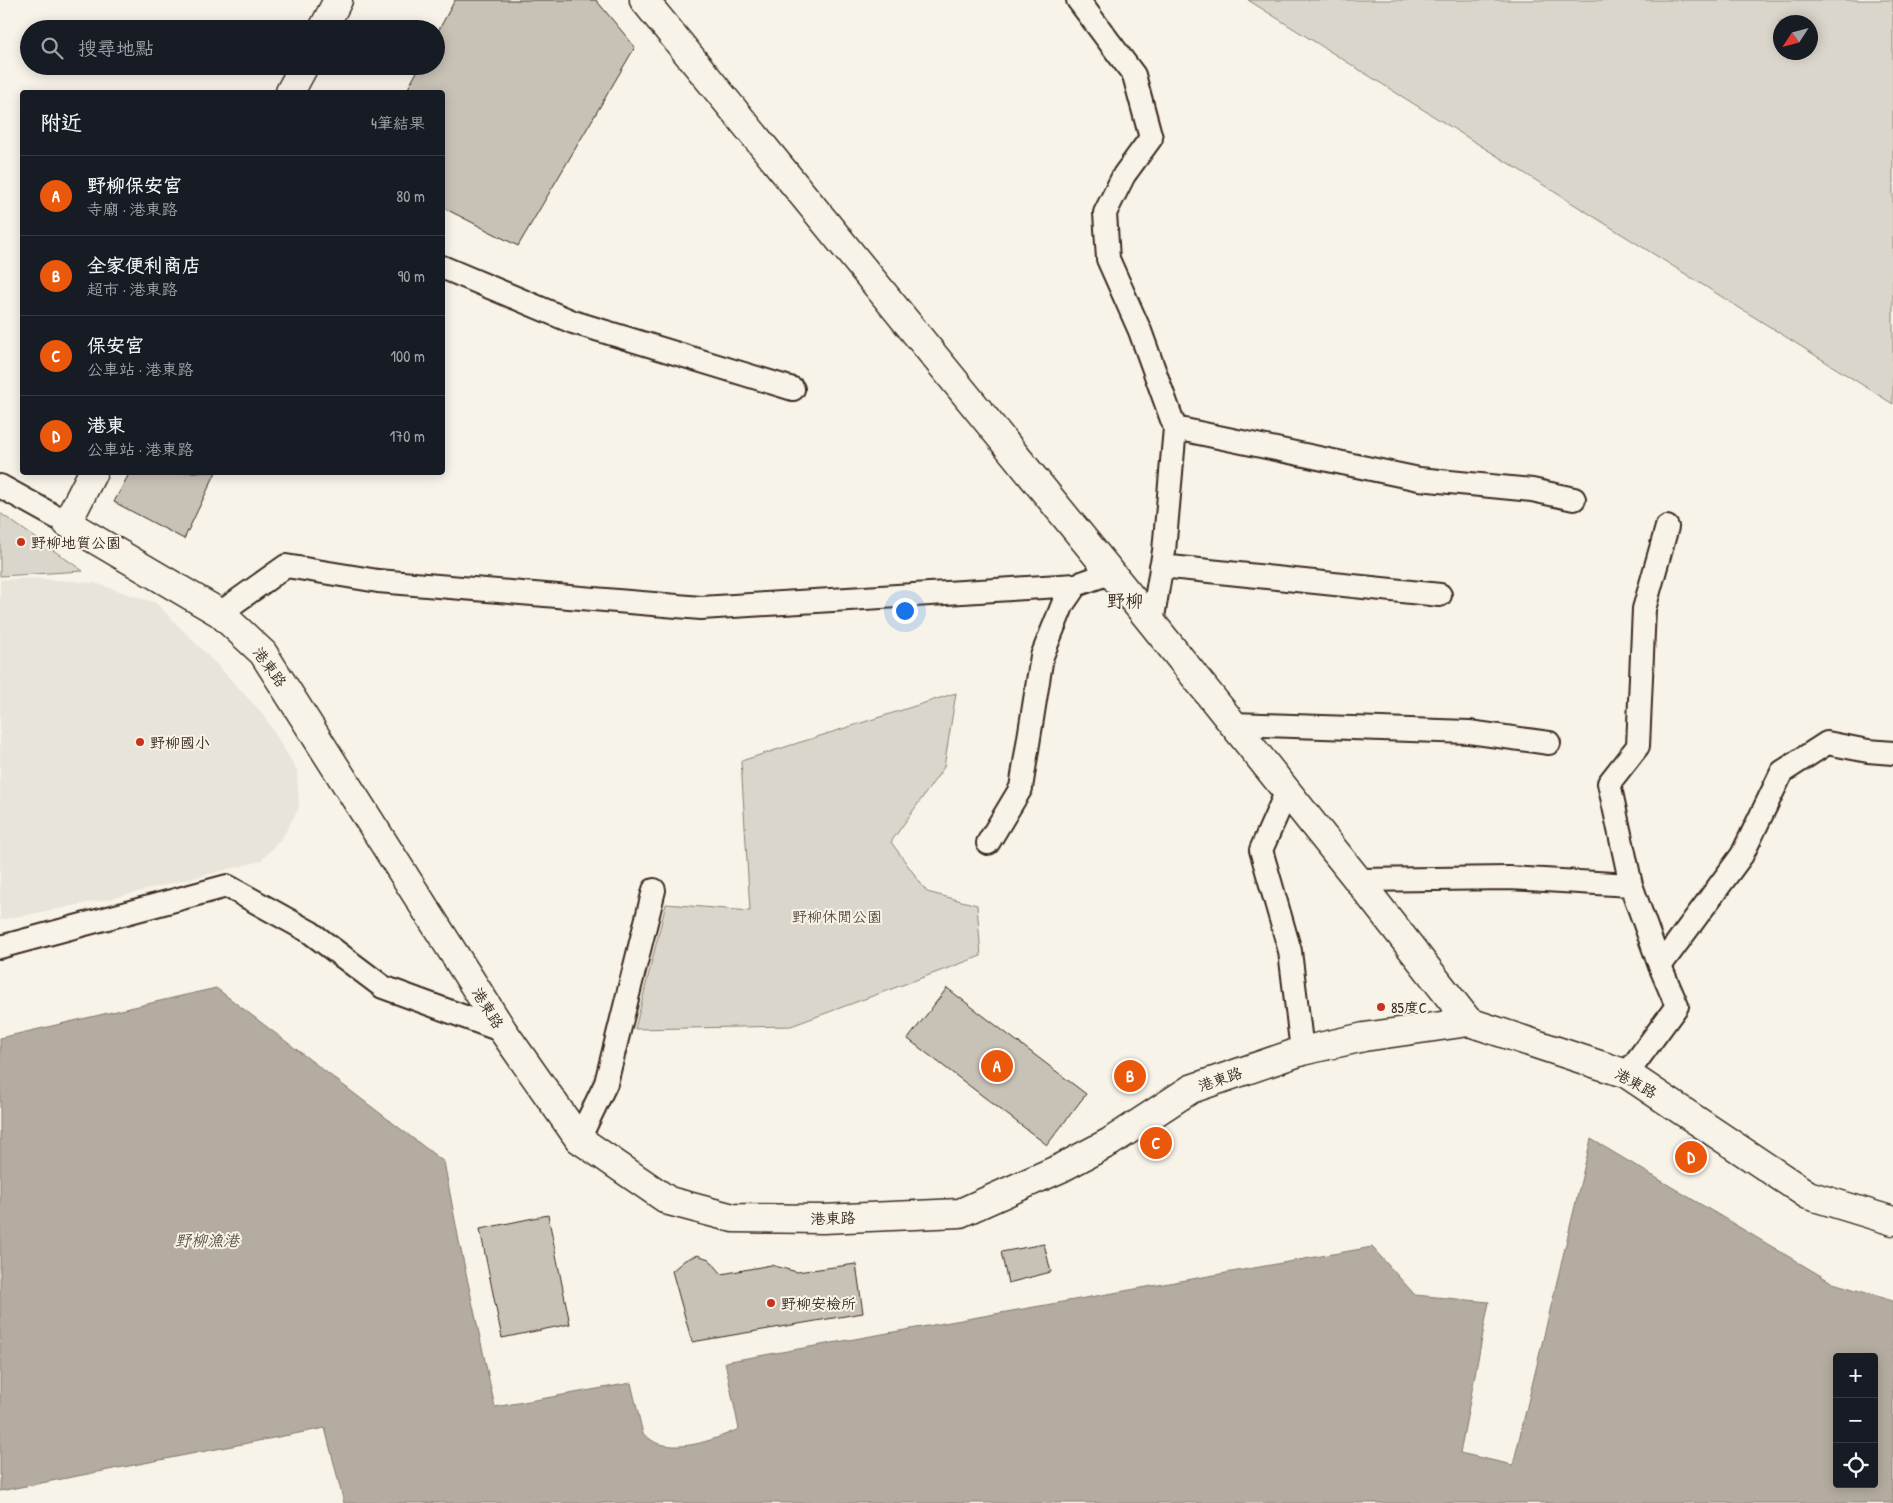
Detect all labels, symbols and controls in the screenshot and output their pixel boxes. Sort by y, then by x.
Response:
north arrow [1773,15,1818,60]
search box [20,20,445,75]
icon: search [38,34,66,62]
text: 搜尋地點 [78,35,154,61]
text: 附近 [40,108,82,137]
text: 4筆結果 [371,112,425,134]
text: 野柳保安宮 [87,172,182,198]
text: A [52,185,60,207]
text: 80 m [396,185,425,207]
text: 寺廟 · 港東路 [87,198,178,220]
text: 全家便利商店 [87,252,201,278]
text: B [52,265,60,287]
text: 90 m [397,265,425,287]
text: 超市 · 港東路 [87,278,178,300]
text: 保安宮 [87,332,144,358]
text: C [52,345,60,367]
text: 100 m [390,345,425,367]
text: 公車站 · 港東路 [87,358,194,380]
text: 港東 [87,412,125,438]
text: D [52,425,60,447]
text: 170 m [390,425,425,447]
text: 公車站 · 港東路 [87,438,194,460]
place label: 野柳地質公園 [31,532,121,553]
marker: 野柳地質公園 [15,536,27,548]
district label: 野柳 [1107,588,1143,613]
your location [892,598,918,624]
street label: 港東路 [248,643,292,691]
place label: 野柳國小 [150,732,210,753]
marker: 野柳國小 [134,736,146,748]
park label: 野柳休閒公園 [792,906,882,927]
street label: 港東路 [467,983,509,1033]
place label: 85度C [1391,997,1427,1018]
marker: 85度C [1375,1001,1387,1013]
pin: A [981,1047,1013,1085]
pin: B [1114,1057,1146,1095]
street label: 港東路 [1195,1062,1245,1096]
street label: 港東路 [1611,1063,1661,1103]
pin: C [1140,1124,1172,1162]
pin: D [1675,1138,1707,1176]
street label: 港東路 [810,1207,856,1229]
water label: 野柳漁港 [175,1229,241,1251]
place label: 野柳安檢所 [781,1293,856,1314]
marker: 野柳安檢所 [765,1297,777,1309]
map controls [1833,1353,1878,1488]
button: + [1833,1353,1878,1398]
button: − [1833,1398,1878,1443]
button: locate [1833,1443,1878,1488]

